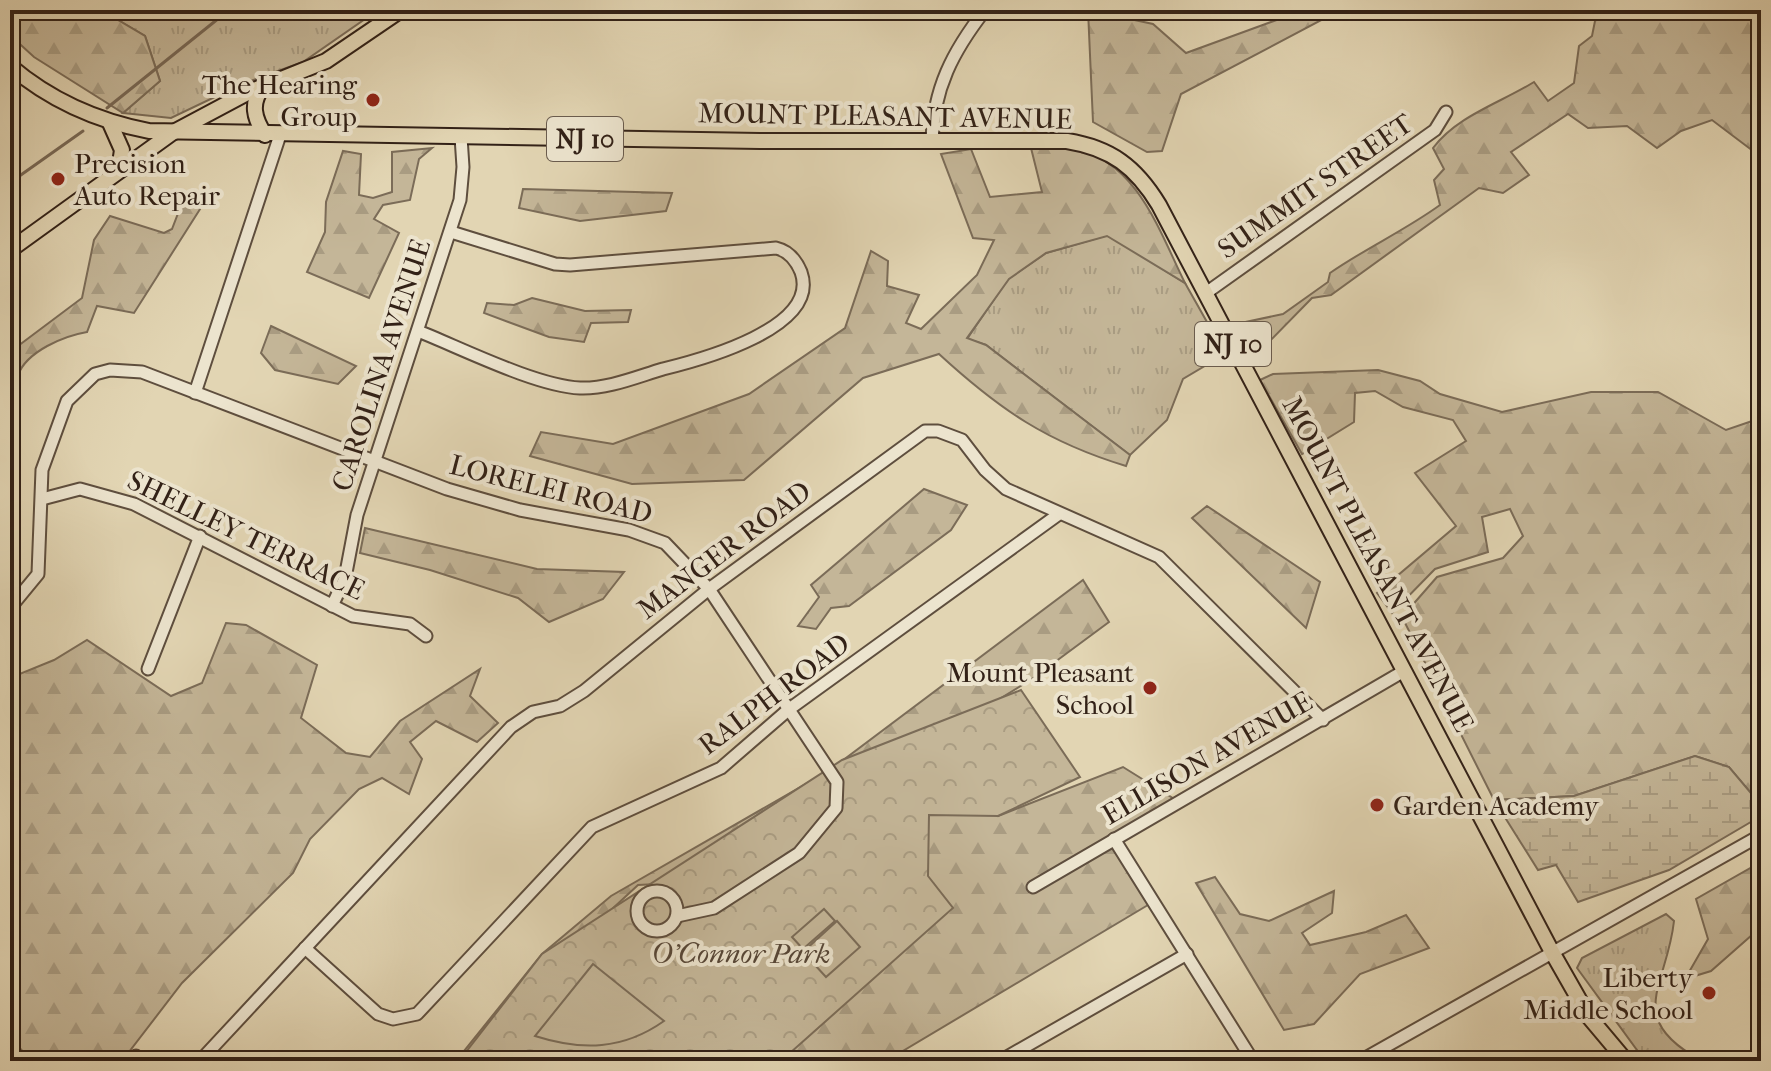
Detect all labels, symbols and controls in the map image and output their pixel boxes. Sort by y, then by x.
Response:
place label: The Hearing Group [202,68,358,133]
marker: The Hearing Group [364,91,382,109]
street label: MOUNT PLEASANT AVENUE [697,96,1073,136]
street label: SUMMIT STREET [1211,106,1420,265]
road number: NJ 10 [547,117,623,161]
place label: Precision Auto Repair [73,147,220,212]
marker: Precision Auto Repair [49,170,67,188]
street label: CAROLINA AVENUE [325,235,437,495]
road number: NJ 10 [1195,322,1271,366]
street label: MOUNT PLEASANT AVENUE [1276,391,1480,737]
street label: LORELEI ROAD [446,448,656,530]
street label: SHELLEY TERRACE [122,463,370,607]
street label: MANGER ROAD [631,474,817,626]
street label: RALPH ROAD [692,626,856,762]
place label: Mount Pleasant School [946,656,1134,721]
marker: Mount Pleasant School [1141,679,1159,697]
street label: ELLISON AVENUE [1096,684,1318,832]
place label: Garden Academy [1393,789,1600,822]
marker: Garden Academy [1368,796,1386,814]
park label: O'Connor Park [652,937,830,970]
place label: Liberty Middle School [1523,961,1694,1026]
marker: Liberty Middle School [1700,984,1718,1002]

